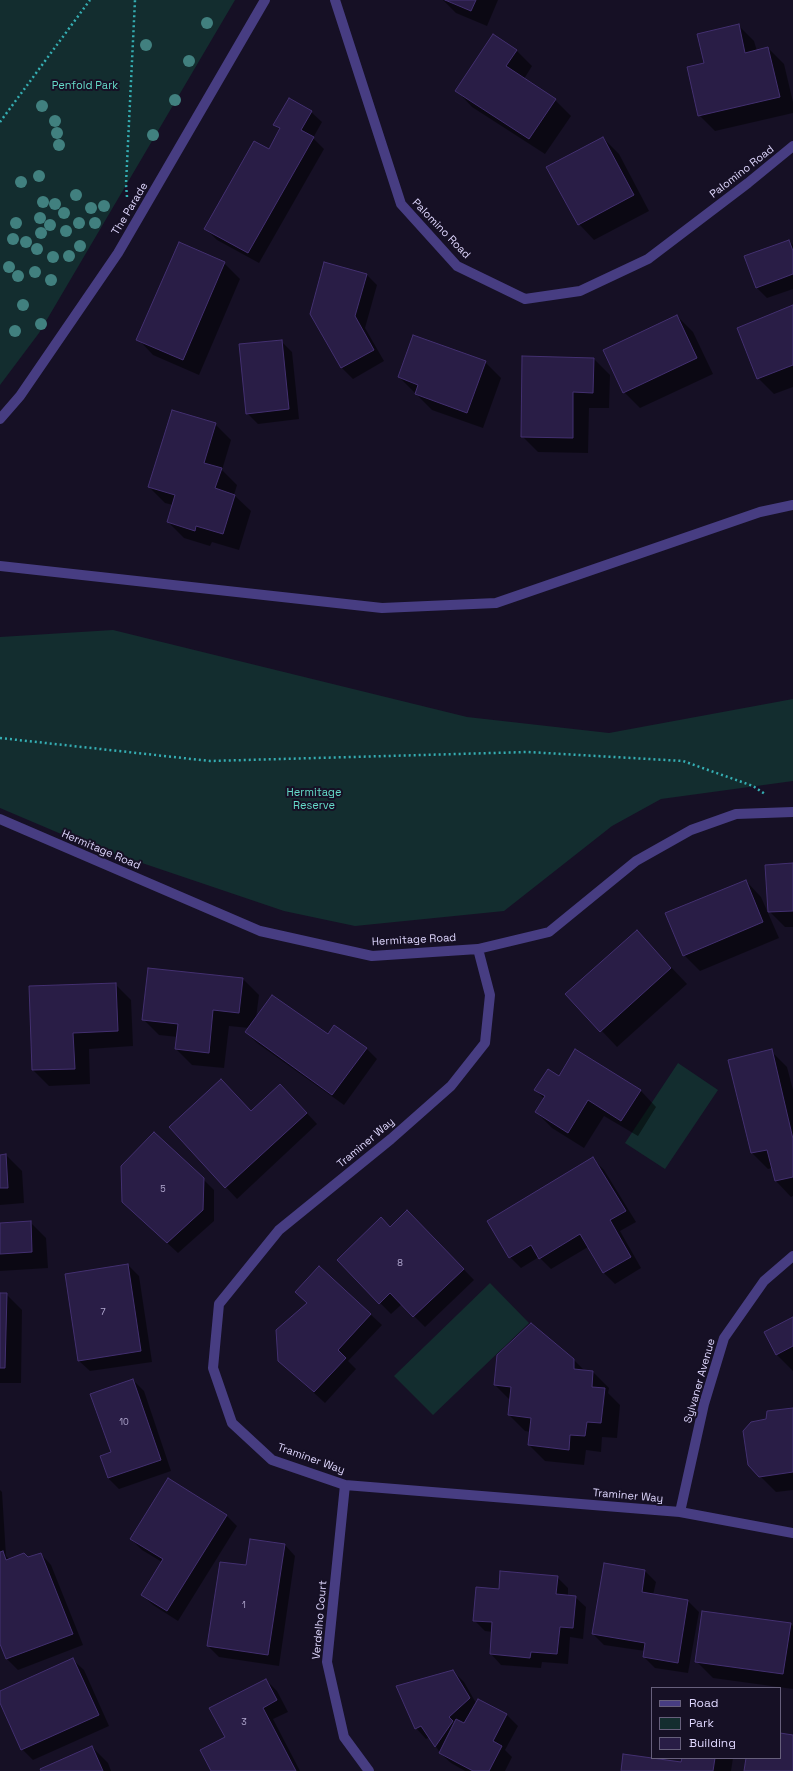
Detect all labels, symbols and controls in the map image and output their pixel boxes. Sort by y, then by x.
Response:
park label: Penfold Park [52,79,118,93]
street label: Palomino Road [707,143,777,201]
street label: The Parade [109,180,151,238]
street label: Palomino Road [409,196,473,262]
park label: Hermitage Reserve [287,786,341,812]
street label: Hermitage Road [59,827,143,873]
street label: Hermitage Road [371,931,457,949]
street label: Traminer Way [335,1115,397,1171]
house number: 5 [160,1185,166,1195]
house number: 8 [397,1259,403,1269]
house number: 7 [100,1308,106,1318]
street label: Sylvaner Avenue [682,1337,718,1425]
house number: 10 [119,1418,129,1428]
street label: Traminer Way [276,1441,346,1477]
street label: Traminer Way [592,1486,664,1506]
street label: Verdelho Court [310,1580,330,1660]
house number: 1 [242,1601,246,1611]
legend [651,1687,781,1759]
text: Road [689,1695,718,1711]
text: Park [689,1715,714,1731]
house number: 3 [241,1718,247,1728]
text: Building [689,1735,736,1751]

